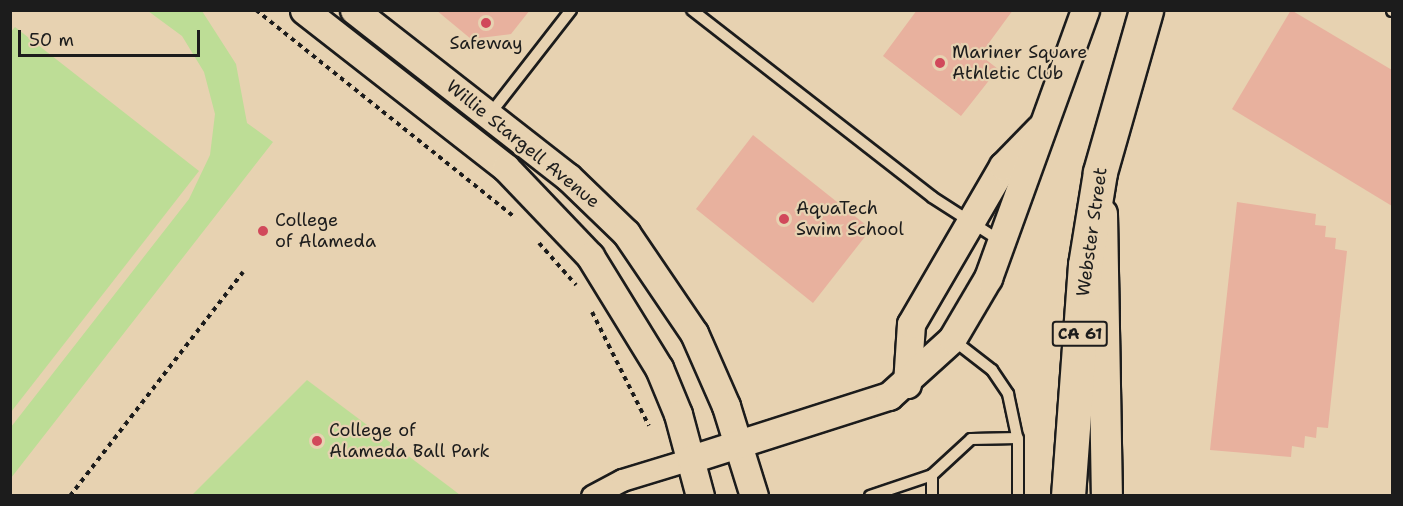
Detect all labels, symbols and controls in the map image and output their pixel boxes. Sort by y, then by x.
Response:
marker: Safeway [479,16,493,30]
scale bar [21,18,202,56]
text: 50 m [29,28,74,52]
place label: Safeway [449,32,523,54]
place label: Mariner Square Athletic Club [952,42,1087,84]
marker: Mariner Square Athletic Club [933,56,947,70]
street label: Willie Stargell Avenue [442,75,604,213]
street label: Webster Street [1072,166,1112,298]
place label: AquaTech Swim School [796,198,904,240]
place label: College of Alameda [275,210,376,252]
marker: AquaTech Swim School [777,212,791,226]
marker: College of Alameda [256,224,270,238]
road number: CA 61 [1052,321,1108,347]
place label: College of Alameda Ball Park [329,420,490,462]
marker: College of Alameda Ball Park [310,434,324,448]

